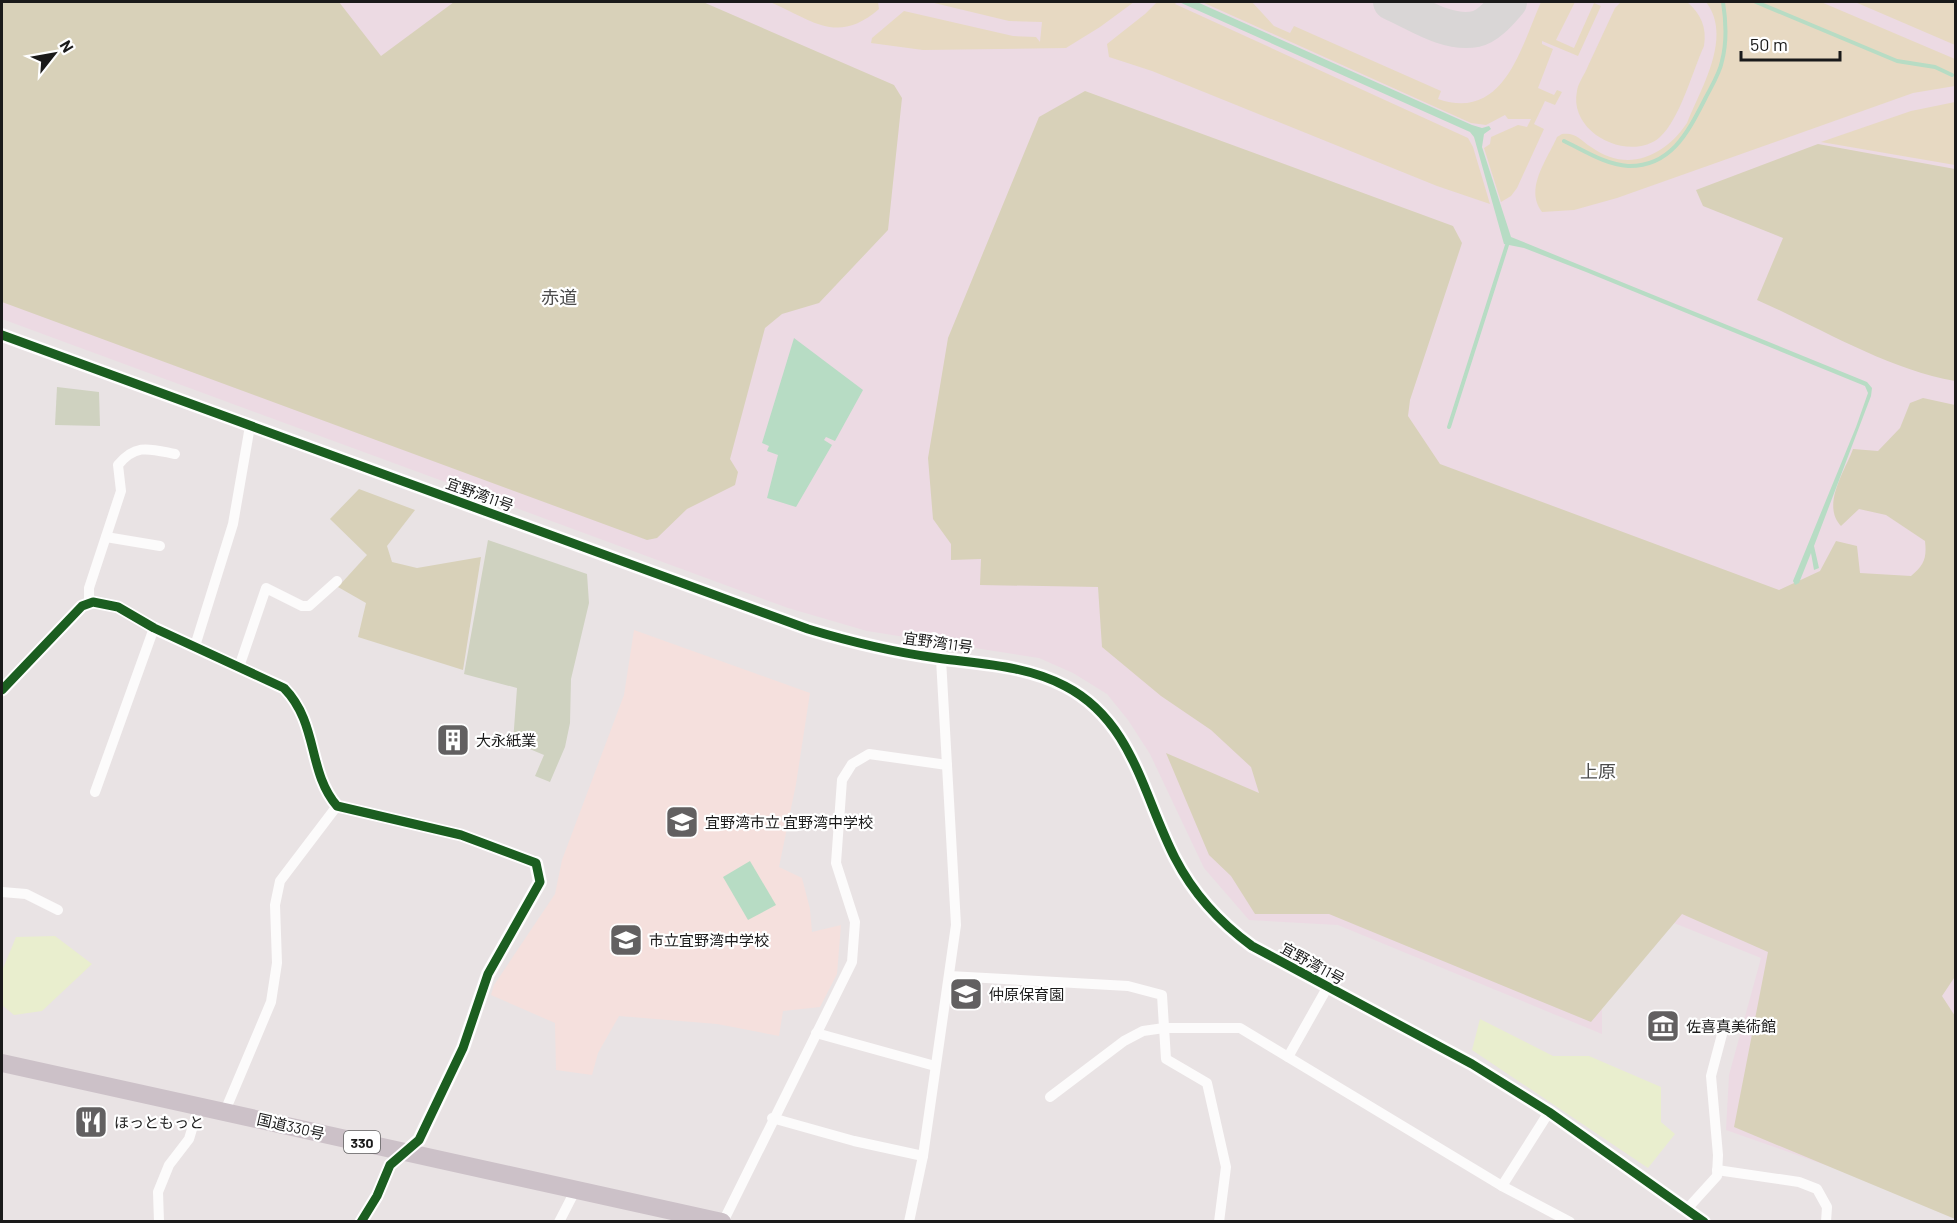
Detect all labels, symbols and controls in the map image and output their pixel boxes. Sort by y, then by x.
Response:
north arrow [24,24,84,84]
scale bar [1741,24,1840,62]
text: 50 m [1750,33,1788,55]
text: N [56,37,78,55]
district label: 赤道 [541,286,577,308]
street label: 宜野湾11号 [444,473,516,515]
street label: 宜野湾11号 [902,628,974,656]
building icon: 大永紙業 [435,722,471,758]
place label: 大永紙業 [476,731,536,749]
district label: 上原 [1580,760,1616,782]
school or university icon: 宜野湾市立 宜野湾中学校 [664,804,700,840]
place label: 宜野湾市立 宜野湾中学校 [705,813,873,831]
school or university icon: 市立宜野湾中学校 [608,922,644,958]
place label: 市立宜野湾中学校 [649,931,769,949]
street label: 宜野湾11号 [1278,938,1348,988]
school or university icon: 仲原保育園 [948,976,984,1012]
place label: 仲原保育園 [989,985,1064,1003]
museum icon: 佐喜真美術館 [1645,1008,1681,1044]
place label: 佐喜真美術館 [1686,1017,1776,1035]
restaurant icon: ほっともっと [73,1104,109,1140]
street label: 国道330号 [255,1109,327,1143]
place label: ほっともっと [114,1113,204,1131]
road number: 330 [344,1131,380,1153]

